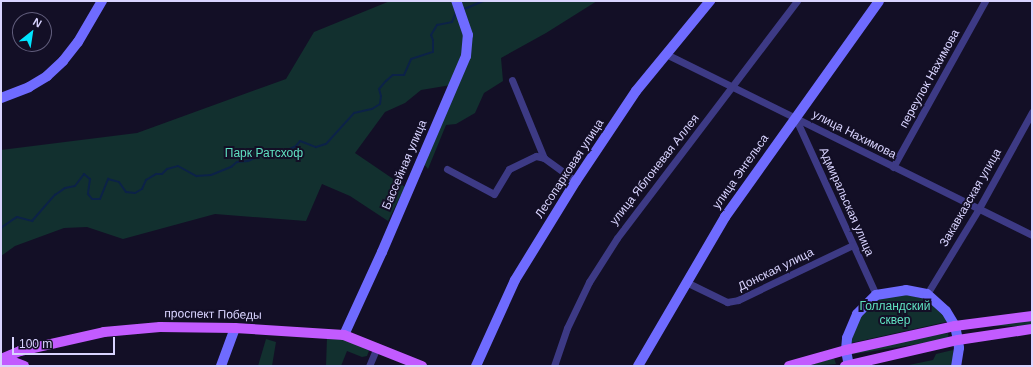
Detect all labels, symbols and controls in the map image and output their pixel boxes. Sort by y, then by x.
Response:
north arrow [12,12,52,52]
text: N [31,15,44,30]
street label: переулок Нахимова [897,27,963,131]
street label: улица Нахимова [810,108,898,162]
street label: улица Яблоневая Аллея [607,112,703,228]
street label: Лесопарковая улица [533,117,607,221]
street label: Бассейная улица [380,118,430,212]
street label: улица Энгельса [710,132,772,212]
street label: Адмиральская улица [816,145,876,259]
street label: Закавказская улица [937,146,1005,250]
park label: Парк Ратсхоф [225,147,303,161]
street label: Донская улица [736,245,816,295]
park label: Голландский сквер [859,300,931,328]
street label: проспект Победы [164,307,262,323]
scale bar [14,329,117,355]
text: 100 m [19,337,52,351]

